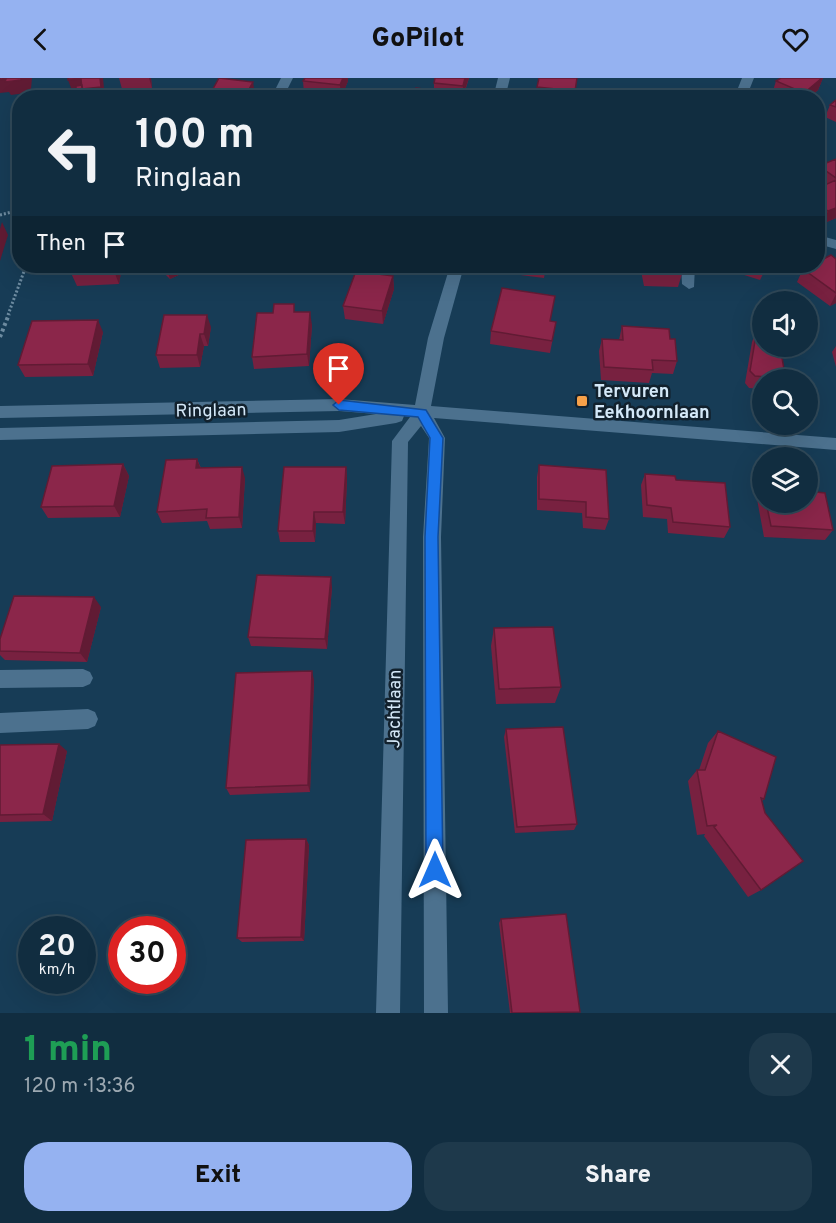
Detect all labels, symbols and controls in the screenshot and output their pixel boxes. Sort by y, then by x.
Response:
text: GoPilot [372,22,464,56]
icon: back [24,23,57,56]
icon: heart [779,23,812,56]
text: 100 m [135,110,254,163]
icon: left [36,114,114,192]
text: Ringlaan [135,162,242,196]
icon: arrive [98,228,131,261]
text: Then [36,231,86,258]
map controls [752,291,818,513]
button: sound [752,291,818,357]
pin [313,343,364,405]
icon: arrive [322,352,355,385]
button: search [752,369,818,435]
place label: Tervuren Eekhoornlaan [594,381,710,425]
marker: Tervuren Eekhoornlaan [575,394,589,408]
street label: Ringlaan [175,399,247,424]
button: layers [752,447,818,513]
street label: Jachtlaan [383,669,408,749]
position arrow [403,838,467,902]
speed limit sign: 30 [108,916,186,994]
text: 20 [38,929,76,966]
text: km/h [39,961,75,980]
text: 1 min [24,1028,112,1074]
button: close [749,1033,812,1096]
text: 120 m · 13:36 [24,1074,136,1100]
button: Exit [24,1142,412,1211]
button: Share [424,1142,812,1211]

